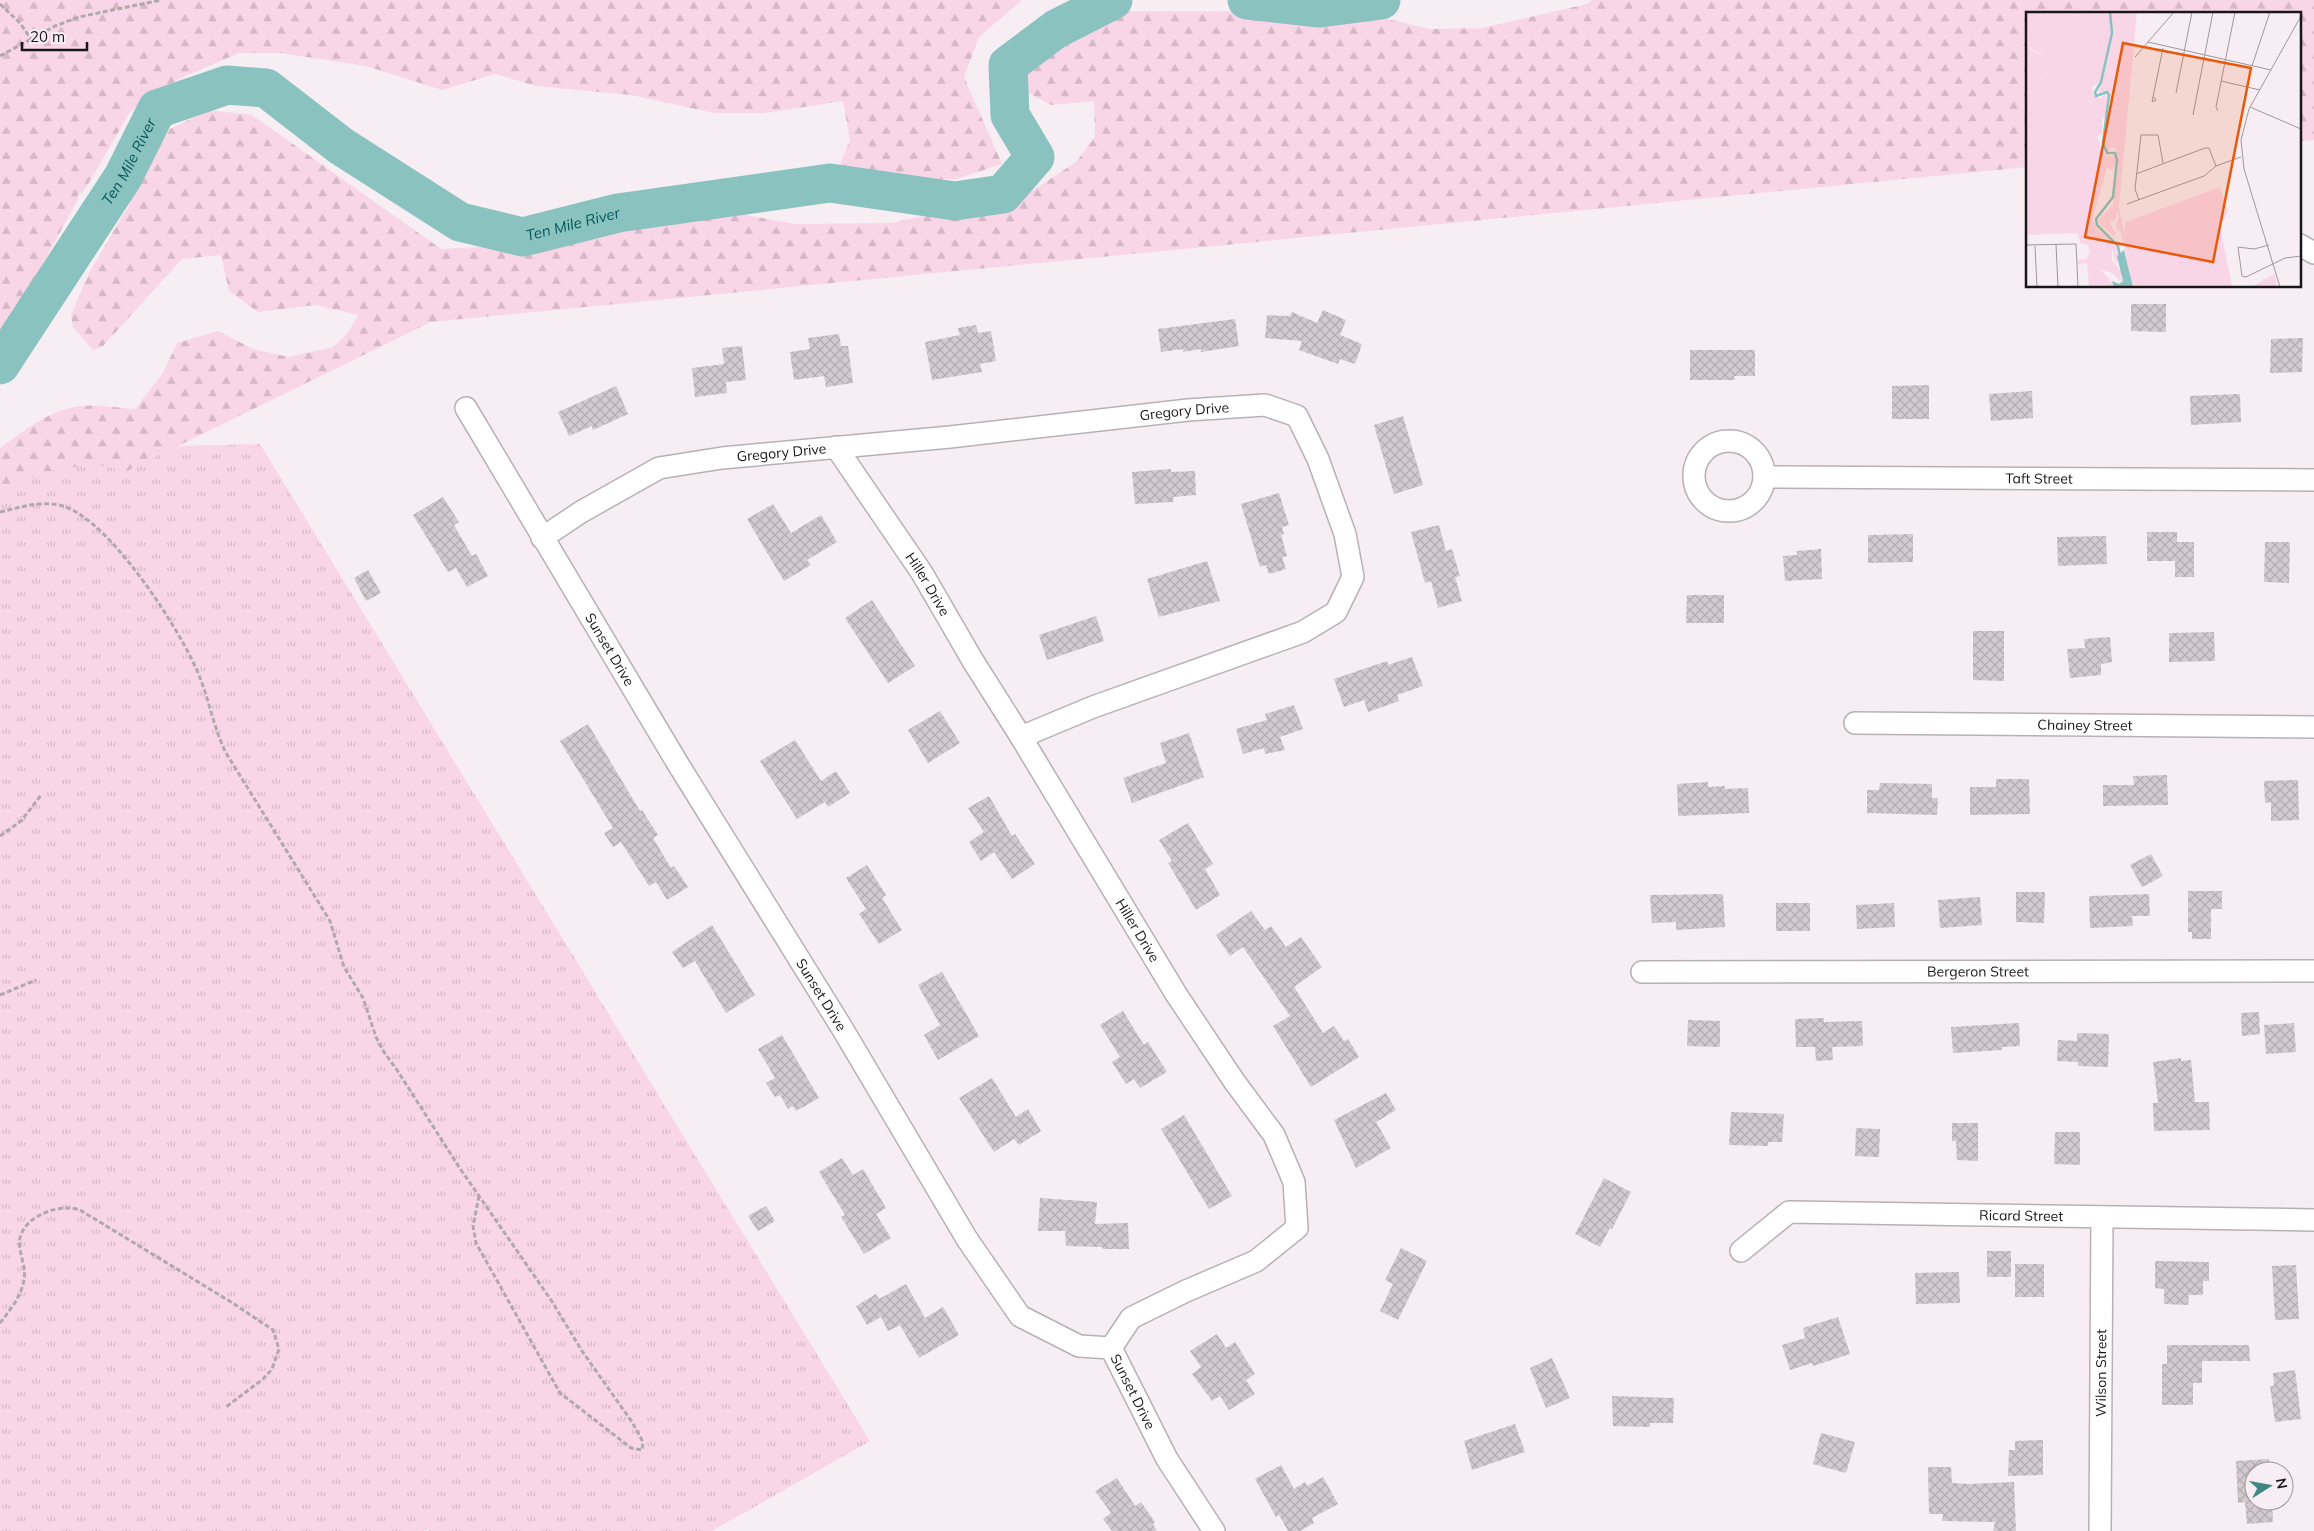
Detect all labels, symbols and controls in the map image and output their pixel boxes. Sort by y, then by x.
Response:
inset map [2026,12,2302,288]
scale bar [22,20,88,52]
text: 20 m [30,27,65,46]
water label: Ten Mile River [97,114,160,209]
water label: Ten Mile River [524,203,622,245]
street label: Gregory Drive [1139,398,1230,424]
street label: Gregory Drive [736,439,827,466]
street label: Taft Street [2005,469,2073,488]
street label: Hiller Drive [902,549,954,619]
street label: Sunset Drive [581,610,638,689]
street label: Chainey Street [2037,716,2133,734]
street label: Hiller Drive [1112,895,1164,965]
street label: Sunset Drive [792,955,851,1034]
street label: Bergeron Street [1927,962,2029,981]
street label: Ricard Street [1979,1206,2063,1225]
street label: Wilson Street [2092,1329,2110,1417]
street label: Sunset Drive [1107,1351,1160,1432]
north arrow [2244,1461,2294,1511]
text: N [2272,1477,2292,1490]

